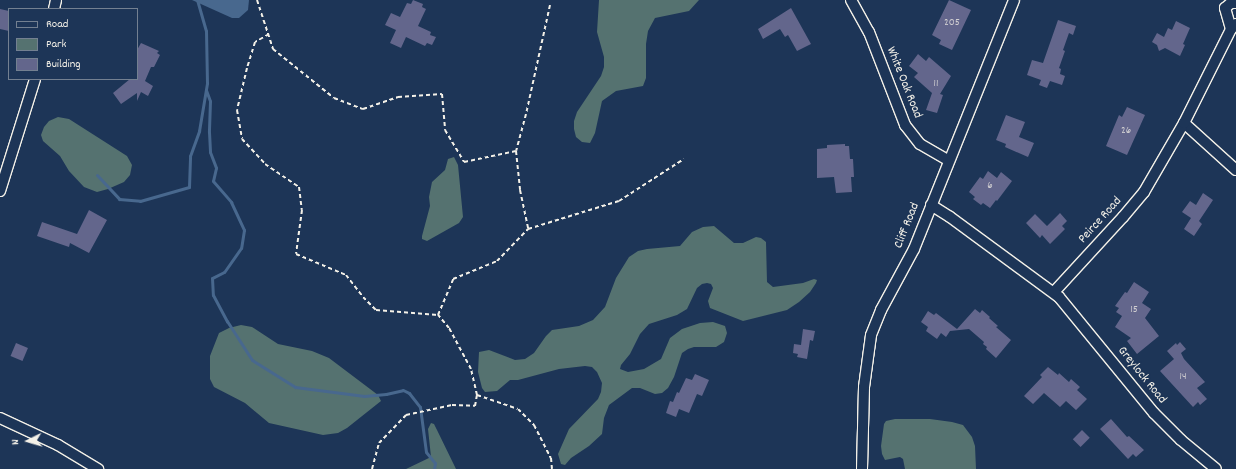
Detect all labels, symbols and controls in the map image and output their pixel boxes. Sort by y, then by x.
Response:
legend [8,8,138,80]
text: Road [46,16,68,33]
house number: 205 [944,16,960,30]
text: Park [46,36,66,53]
street label: White Oak Road [882,45,924,121]
text: Building [46,56,81,73]
house number: 11 [934,77,938,91]
house number: 26 [1121,124,1131,138]
house number: 6 [987,179,993,193]
street label: Peirce Road [1076,195,1126,247]
street label: Cliff Road [892,201,924,251]
house number: 15 [1130,303,1138,317]
street label: Greylock Road [1113,344,1169,408]
house number: 14 [1180,370,1186,384]
north arrow [8,421,48,461]
text: N [8,439,24,445]

